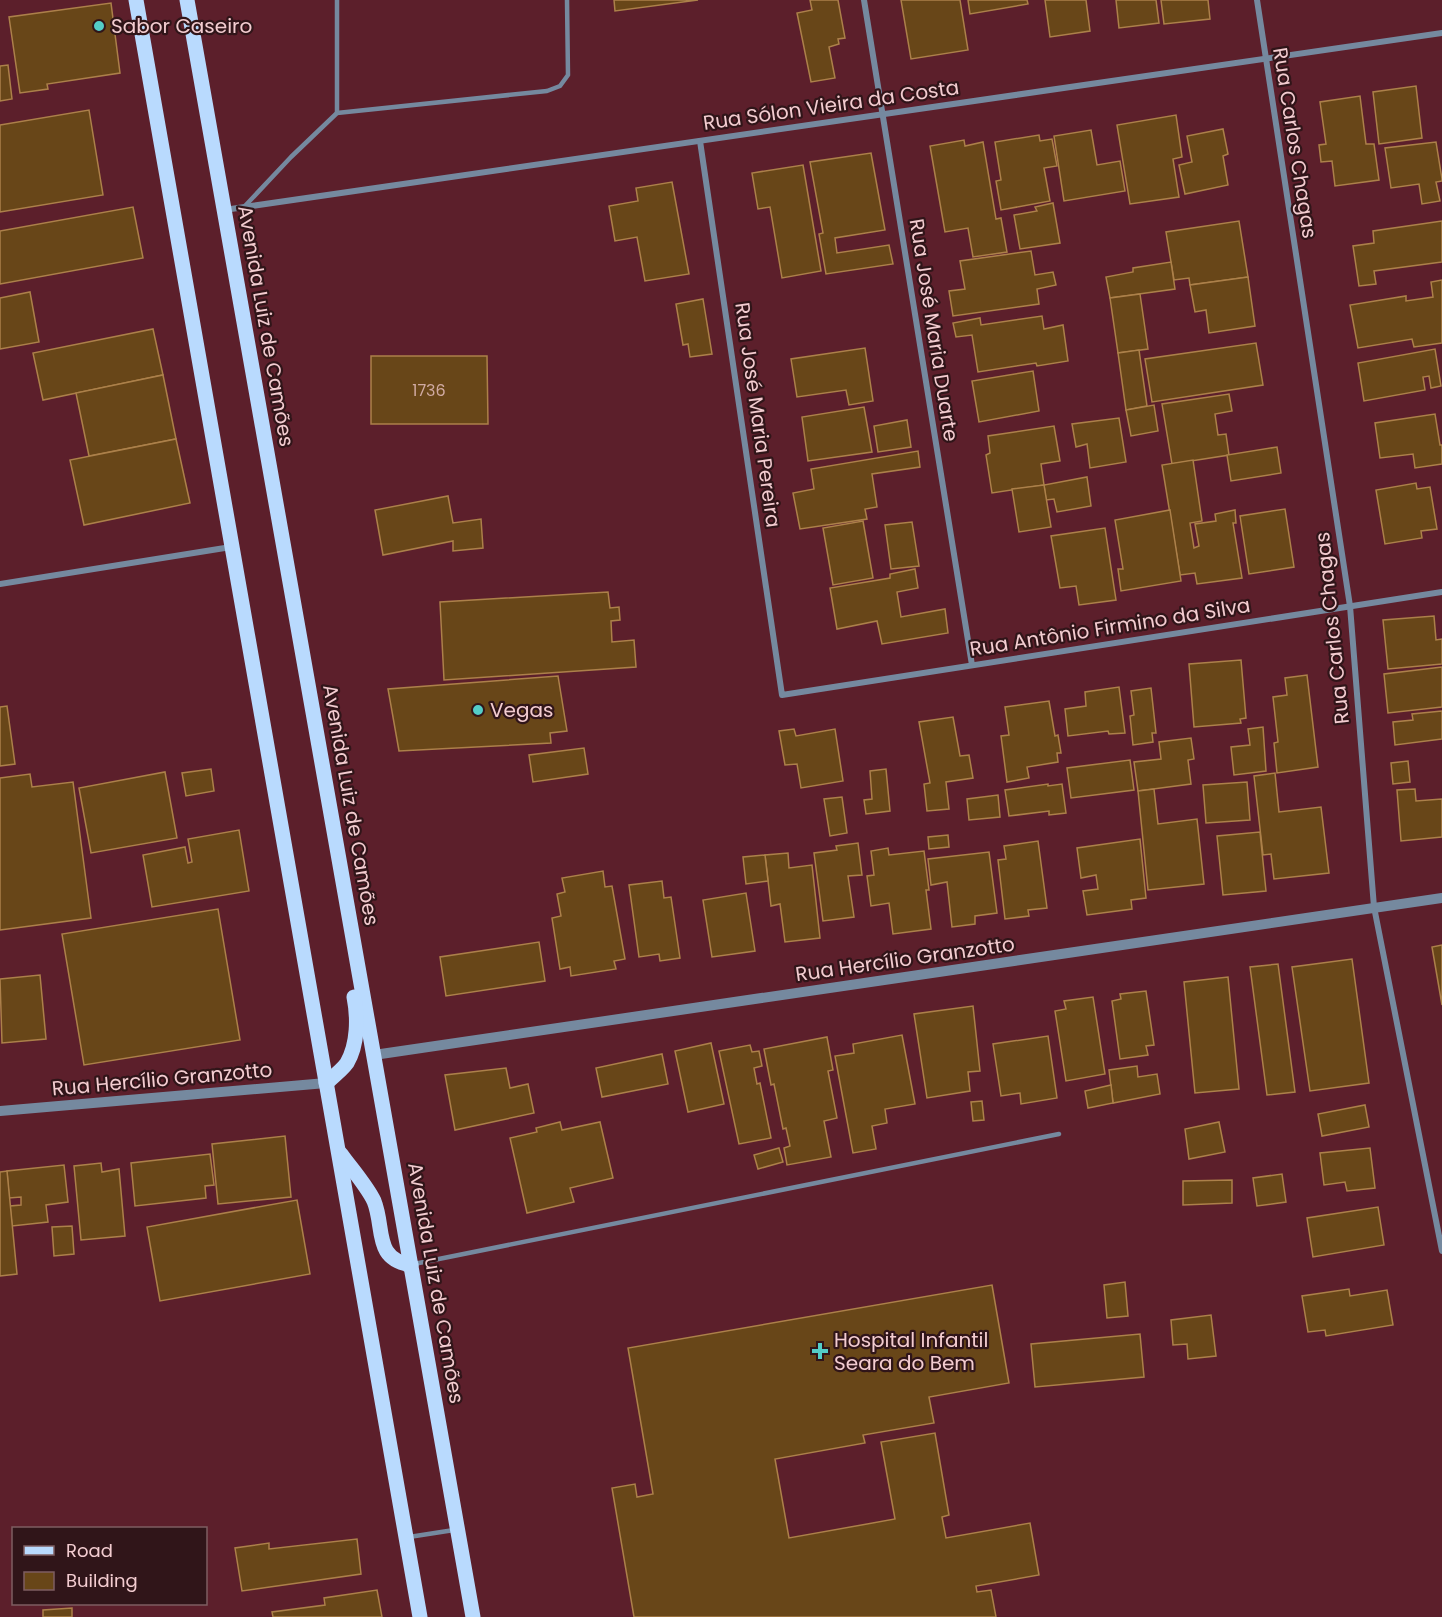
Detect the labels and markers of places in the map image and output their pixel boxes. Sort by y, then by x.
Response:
place label: Sabor Caseiro [111,12,252,40]
marker: Sabor Caseiro [92,19,106,33]
place label: Vegas [490,696,553,724]
marker: Vegas [471,703,485,717]
place label: Hospital Infantil Seara do Bem [834,1326,988,1377]
marker: Hospital Infantil Seara do Bem [811,1342,829,1360]

